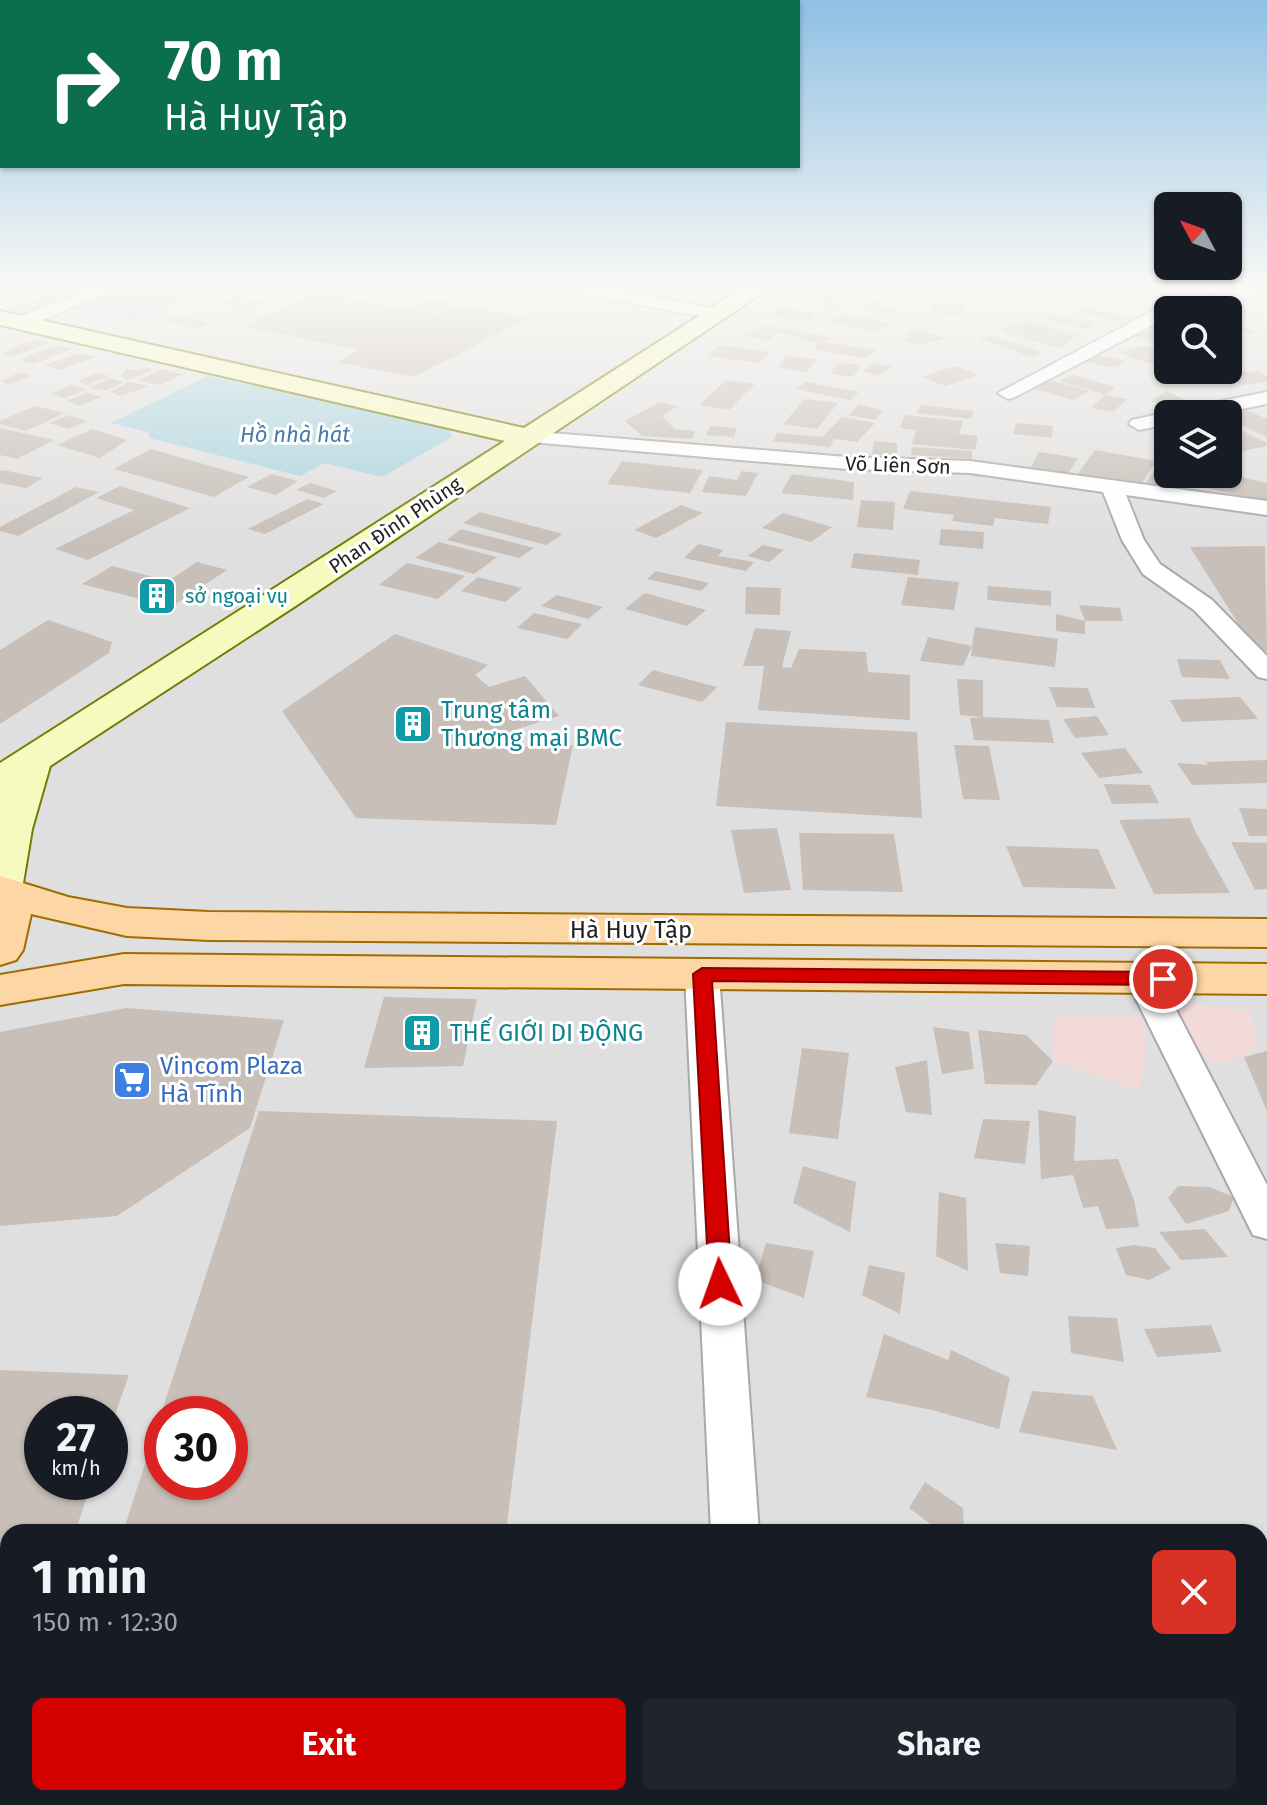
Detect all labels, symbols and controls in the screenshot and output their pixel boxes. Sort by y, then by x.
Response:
text: 70 m [164,28,283,95]
icon: right [32,32,136,136]
text: Hà Huy Tập [164,96,348,140]
north arrow [1154,192,1242,280]
map controls [1154,192,1242,488]
button: search [1154,296,1242,384]
button: layers [1154,400,1242,488]
water label: Hồ nhà hát [240,421,350,448]
street label: Võ Liên Sơn [845,451,951,479]
street label: Phan Đình Phùng [324,471,466,578]
building icon: sở ngoại vụ [136,575,178,617]
place label: sở ngoại vụ [185,584,288,608]
place label: Trung tâm Thương mại BMC [441,696,622,752]
building icon: Trung tâm Thương mại BMC [392,703,434,745]
street label: Hà Huy Tập [570,916,692,944]
pin [1129,945,1197,1013]
icon: arrive [1141,957,1185,1001]
building icon: THẾ GIỚI DI ĐỘNG [401,1012,443,1054]
place label: THẾ GIỚI DI ĐỘNG [450,1016,643,1047]
place label: Vincom Plaza Hà Tĩnh [160,1052,303,1108]
supermarket icon: Vincom Plaza Hà Tĩnh [111,1059,153,1101]
position arrow [678,1242,762,1326]
speed limit sign: 30 [144,1396,248,1500]
text: 27 [57,1414,96,1462]
text: km/h [51,1456,101,1480]
text: 1 min [32,1548,147,1606]
button: close [1152,1550,1236,1634]
text: 150 m · 12:30 [32,1607,178,1638]
button: Exit [32,1698,626,1790]
button: Share [642,1698,1236,1790]

